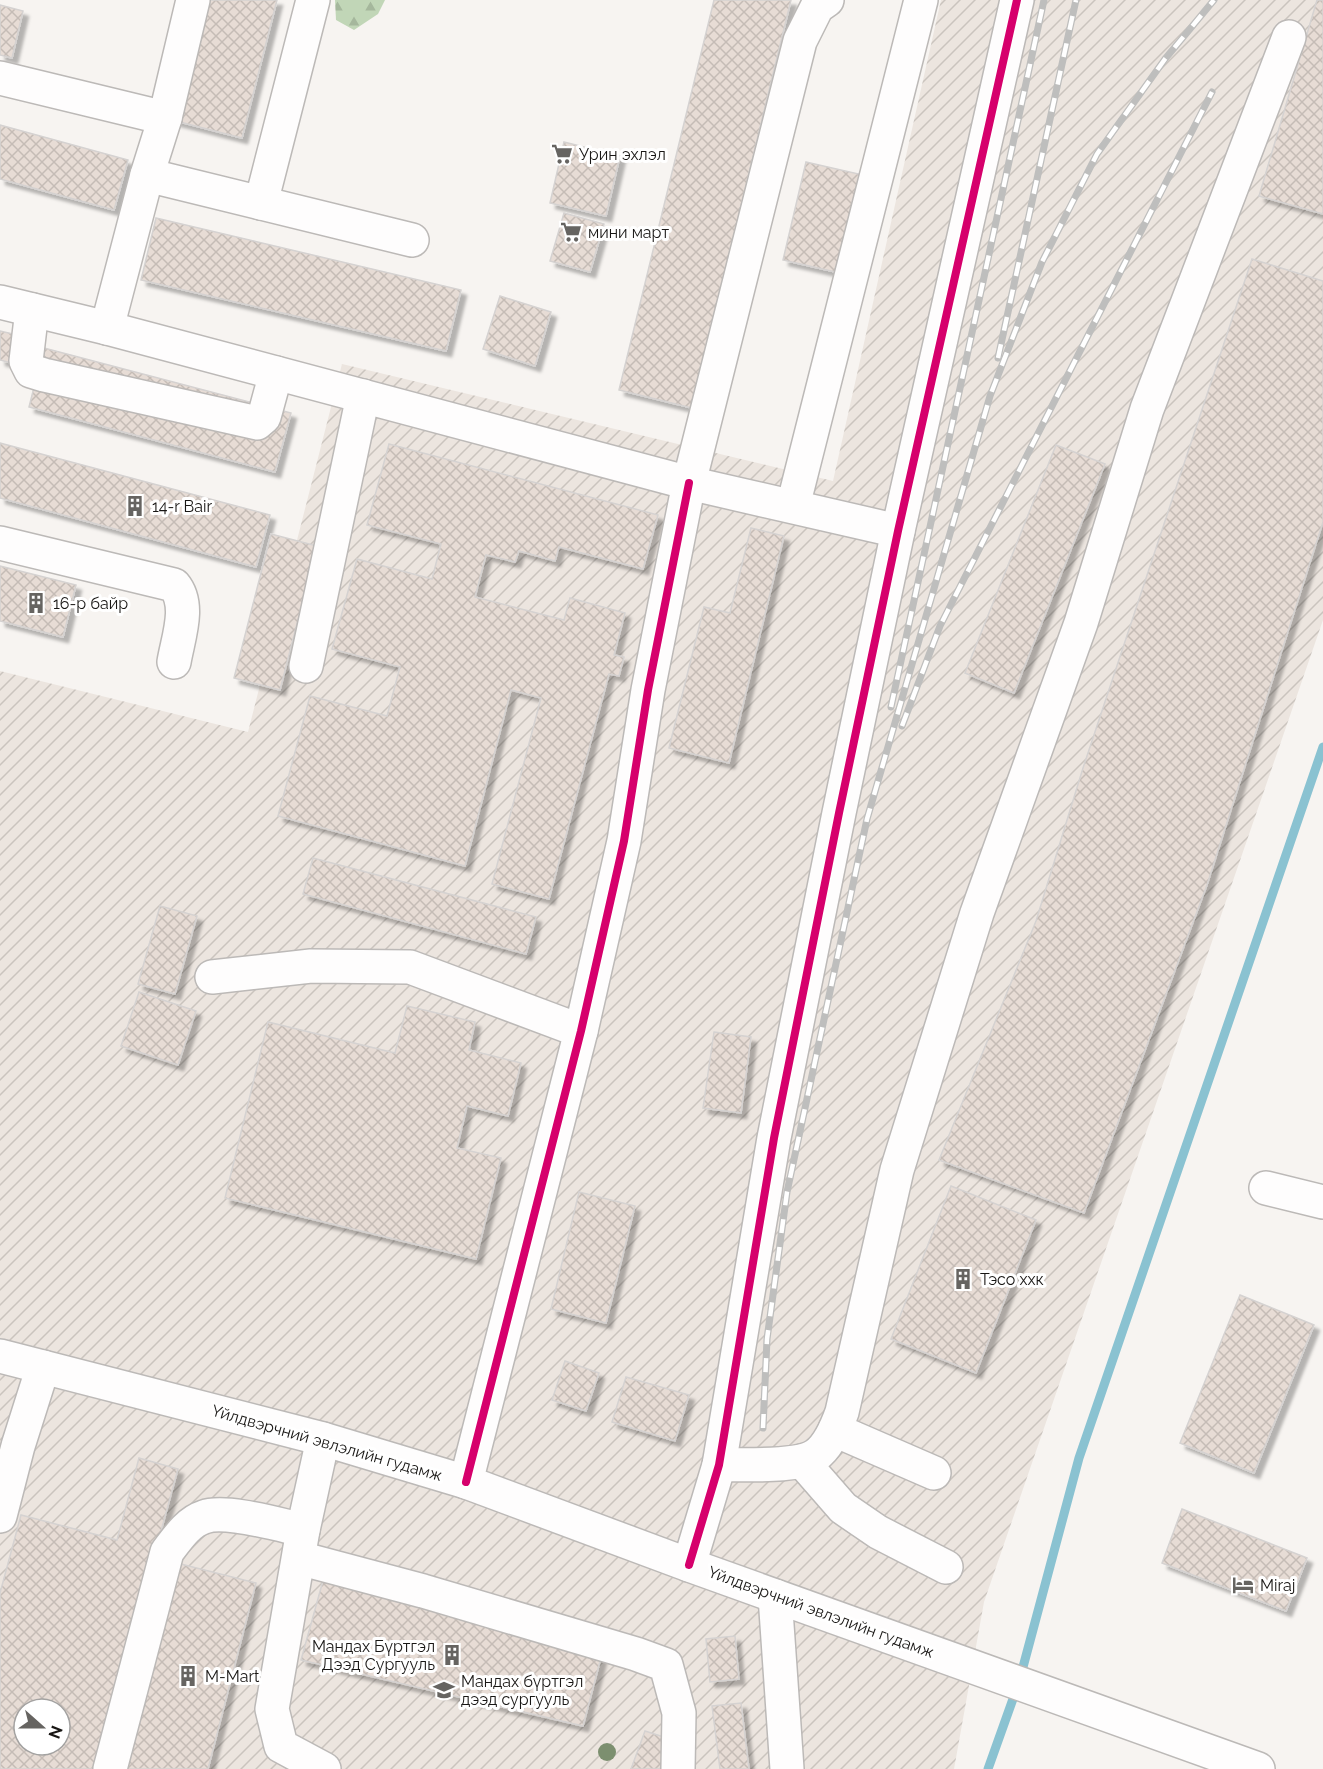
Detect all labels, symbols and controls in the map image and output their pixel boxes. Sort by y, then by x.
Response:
supermarket icon: Урин эхлэл [550,142,574,166]
place label: Урин эхлэл [579,145,666,164]
supermarket icon: мини март [559,220,583,244]
place label: мини март [588,223,669,242]
building icon: 14-r Bair [123,494,147,518]
place label: 14-r Bair [152,497,212,516]
building icon: 16-р байр [24,591,48,615]
place label: 16-р байр [53,594,128,613]
building icon: Тэсо ххк [951,1267,975,1291]
place label: Тэсо ххк [980,1270,1044,1289]
street label: Үйлдвэрчний эвлэлийн гудамж [209,1401,445,1485]
street label: Үйлдвэрчний эвлэлийн гудамж [705,1562,937,1662]
hotel icon: Miraj [1231,1573,1255,1597]
place label: Miraj [1260,1576,1295,1595]
place label: Мандах Бүртгэл Дээд Сургууль [312,1637,435,1674]
building icon: Мандах Бүртгэл Дээд Сургууль [440,1643,464,1667]
building icon: M-Mart [176,1664,200,1688]
place label: M-Mart [205,1667,260,1686]
place label: Мандах бүртгэл дээд сургууль [461,1672,583,1709]
school or university icon: Мандах бүртгэл дээд сургууль [432,1678,456,1702]
north arrow [12,1697,72,1757]
text: N [44,1723,67,1741]

